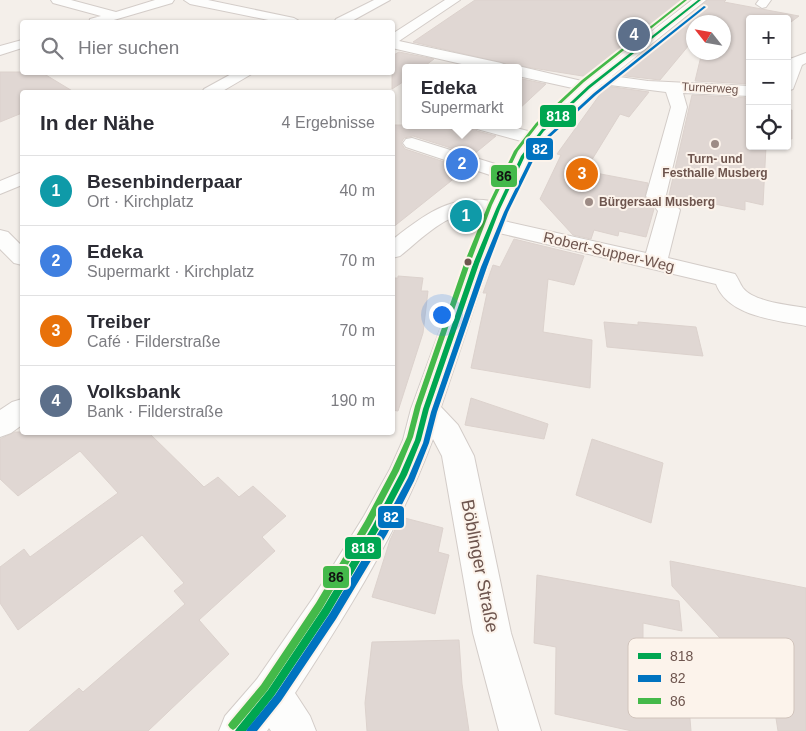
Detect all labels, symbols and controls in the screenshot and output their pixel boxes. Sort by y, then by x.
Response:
north arrow [686,15,731,60]
map controls [746,15,791,150]
button: + [746,15,791,60]
pin: 4 [618,16,650,54]
search box [20,20,395,75]
icon: search [38,34,66,62]
text: Hier suchen [78,37,179,58]
button: − [746,60,791,105]
popup [402,64,522,129]
text: Edeka [421,77,477,98]
street label: Turnerweg [681,80,739,96]
text: Supermarkt [421,99,503,116]
line badge: 818 [539,104,577,128]
button: locate [746,105,791,150]
text: 818 [546,108,570,124]
text: In der Nähe [40,111,154,134]
text: 4 Ergebnisse [282,114,375,131]
line badge: 82 [525,137,554,161]
marker: Turn- und Festhalle Musberg [709,138,721,150]
text: 82 [532,141,548,157]
pin: 2 [446,145,478,183]
place label: Turn- und Festhalle Musberg [662,152,768,180]
pin: 3 [566,155,598,193]
line badge: 86 [490,164,518,188]
text: 86 [496,168,512,184]
text: Besenbinderpaar [87,171,242,192]
text: 1 [52,182,60,199]
text: 40 m [339,182,375,199]
text: Ort · Kirchplatz [87,193,194,210]
place label: Bürgersaal Musberg [599,195,715,209]
marker: Bürgersaal Musberg [583,196,595,208]
pin: 1 [450,197,482,235]
street label: Robert-Supper-Weg [542,228,676,275]
text: Edeka [87,241,143,262]
text: 2 [52,252,60,269]
text: 70 m [339,252,375,269]
unlabelled marker [463,257,473,267]
text: Supermarkt · Kirchplatz [87,263,254,280]
your location [429,302,455,328]
text: Treiber [87,311,150,332]
text: 3 [52,322,60,339]
text: 70 m [339,322,375,339]
text: Café · Filderstraße [87,333,220,350]
text: Volksbank [87,381,181,402]
text: 4 [52,392,60,409]
text: 190 m [331,392,375,409]
text: Bank · Filderstraße [87,403,223,420]
street label: Böblinger Straße [457,498,503,634]
line badge: 82 [377,505,405,529]
text: 82 [383,509,399,525]
line badge: 818 [344,536,382,560]
text: 818 [351,540,375,556]
line badge: 86 [322,565,350,589]
text: 86 [328,569,344,585]
legend [628,638,794,718]
text: 818 [670,648,694,664]
text: 82 [670,670,686,686]
text: 86 [670,693,686,709]

